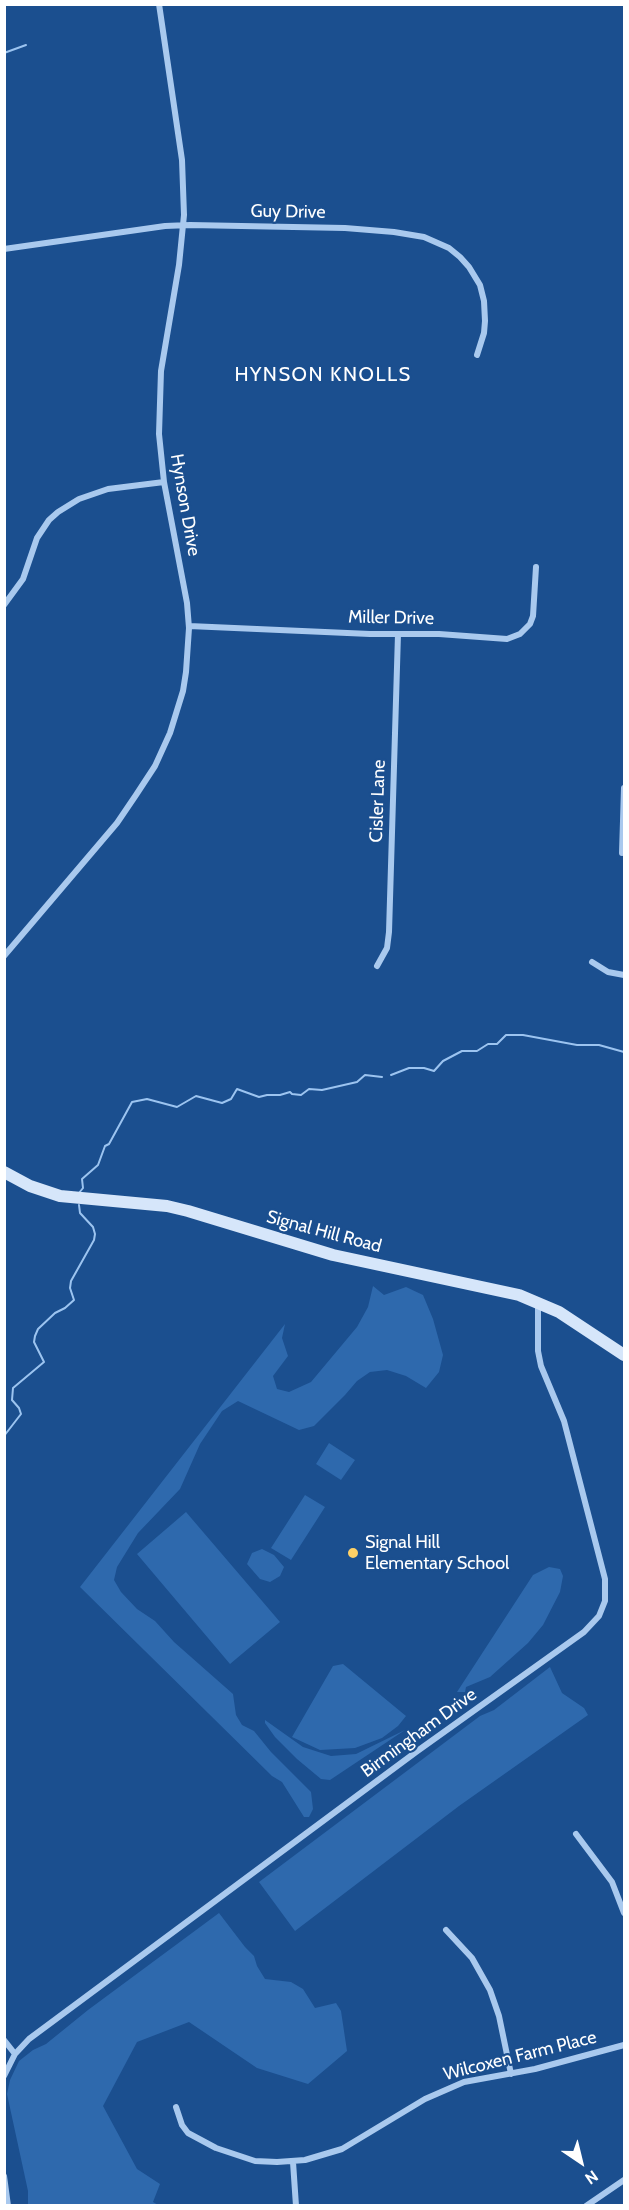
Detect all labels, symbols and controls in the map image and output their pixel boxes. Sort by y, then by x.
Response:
street label: Guy Drive [250,201,326,223]
district label: HYNSON KNOLLS [234,363,412,387]
street label: Hynson Drive [165,452,205,558]
street label: Miller Drive [348,606,434,630]
street label: Cisler Lane [366,759,390,843]
street label: Signal Hill Road [264,1206,384,1258]
place label: Signal Hill Elementary School [365,1532,509,1574]
marker: Signal Hill Elementary School [346,1546,360,1560]
street label: Birmingham Drive [357,1684,481,1782]
street label: Wilcoxen Farm Place [441,2027,599,2085]
north arrow [551,2132,611,2192]
text: N [582,2166,602,2188]

